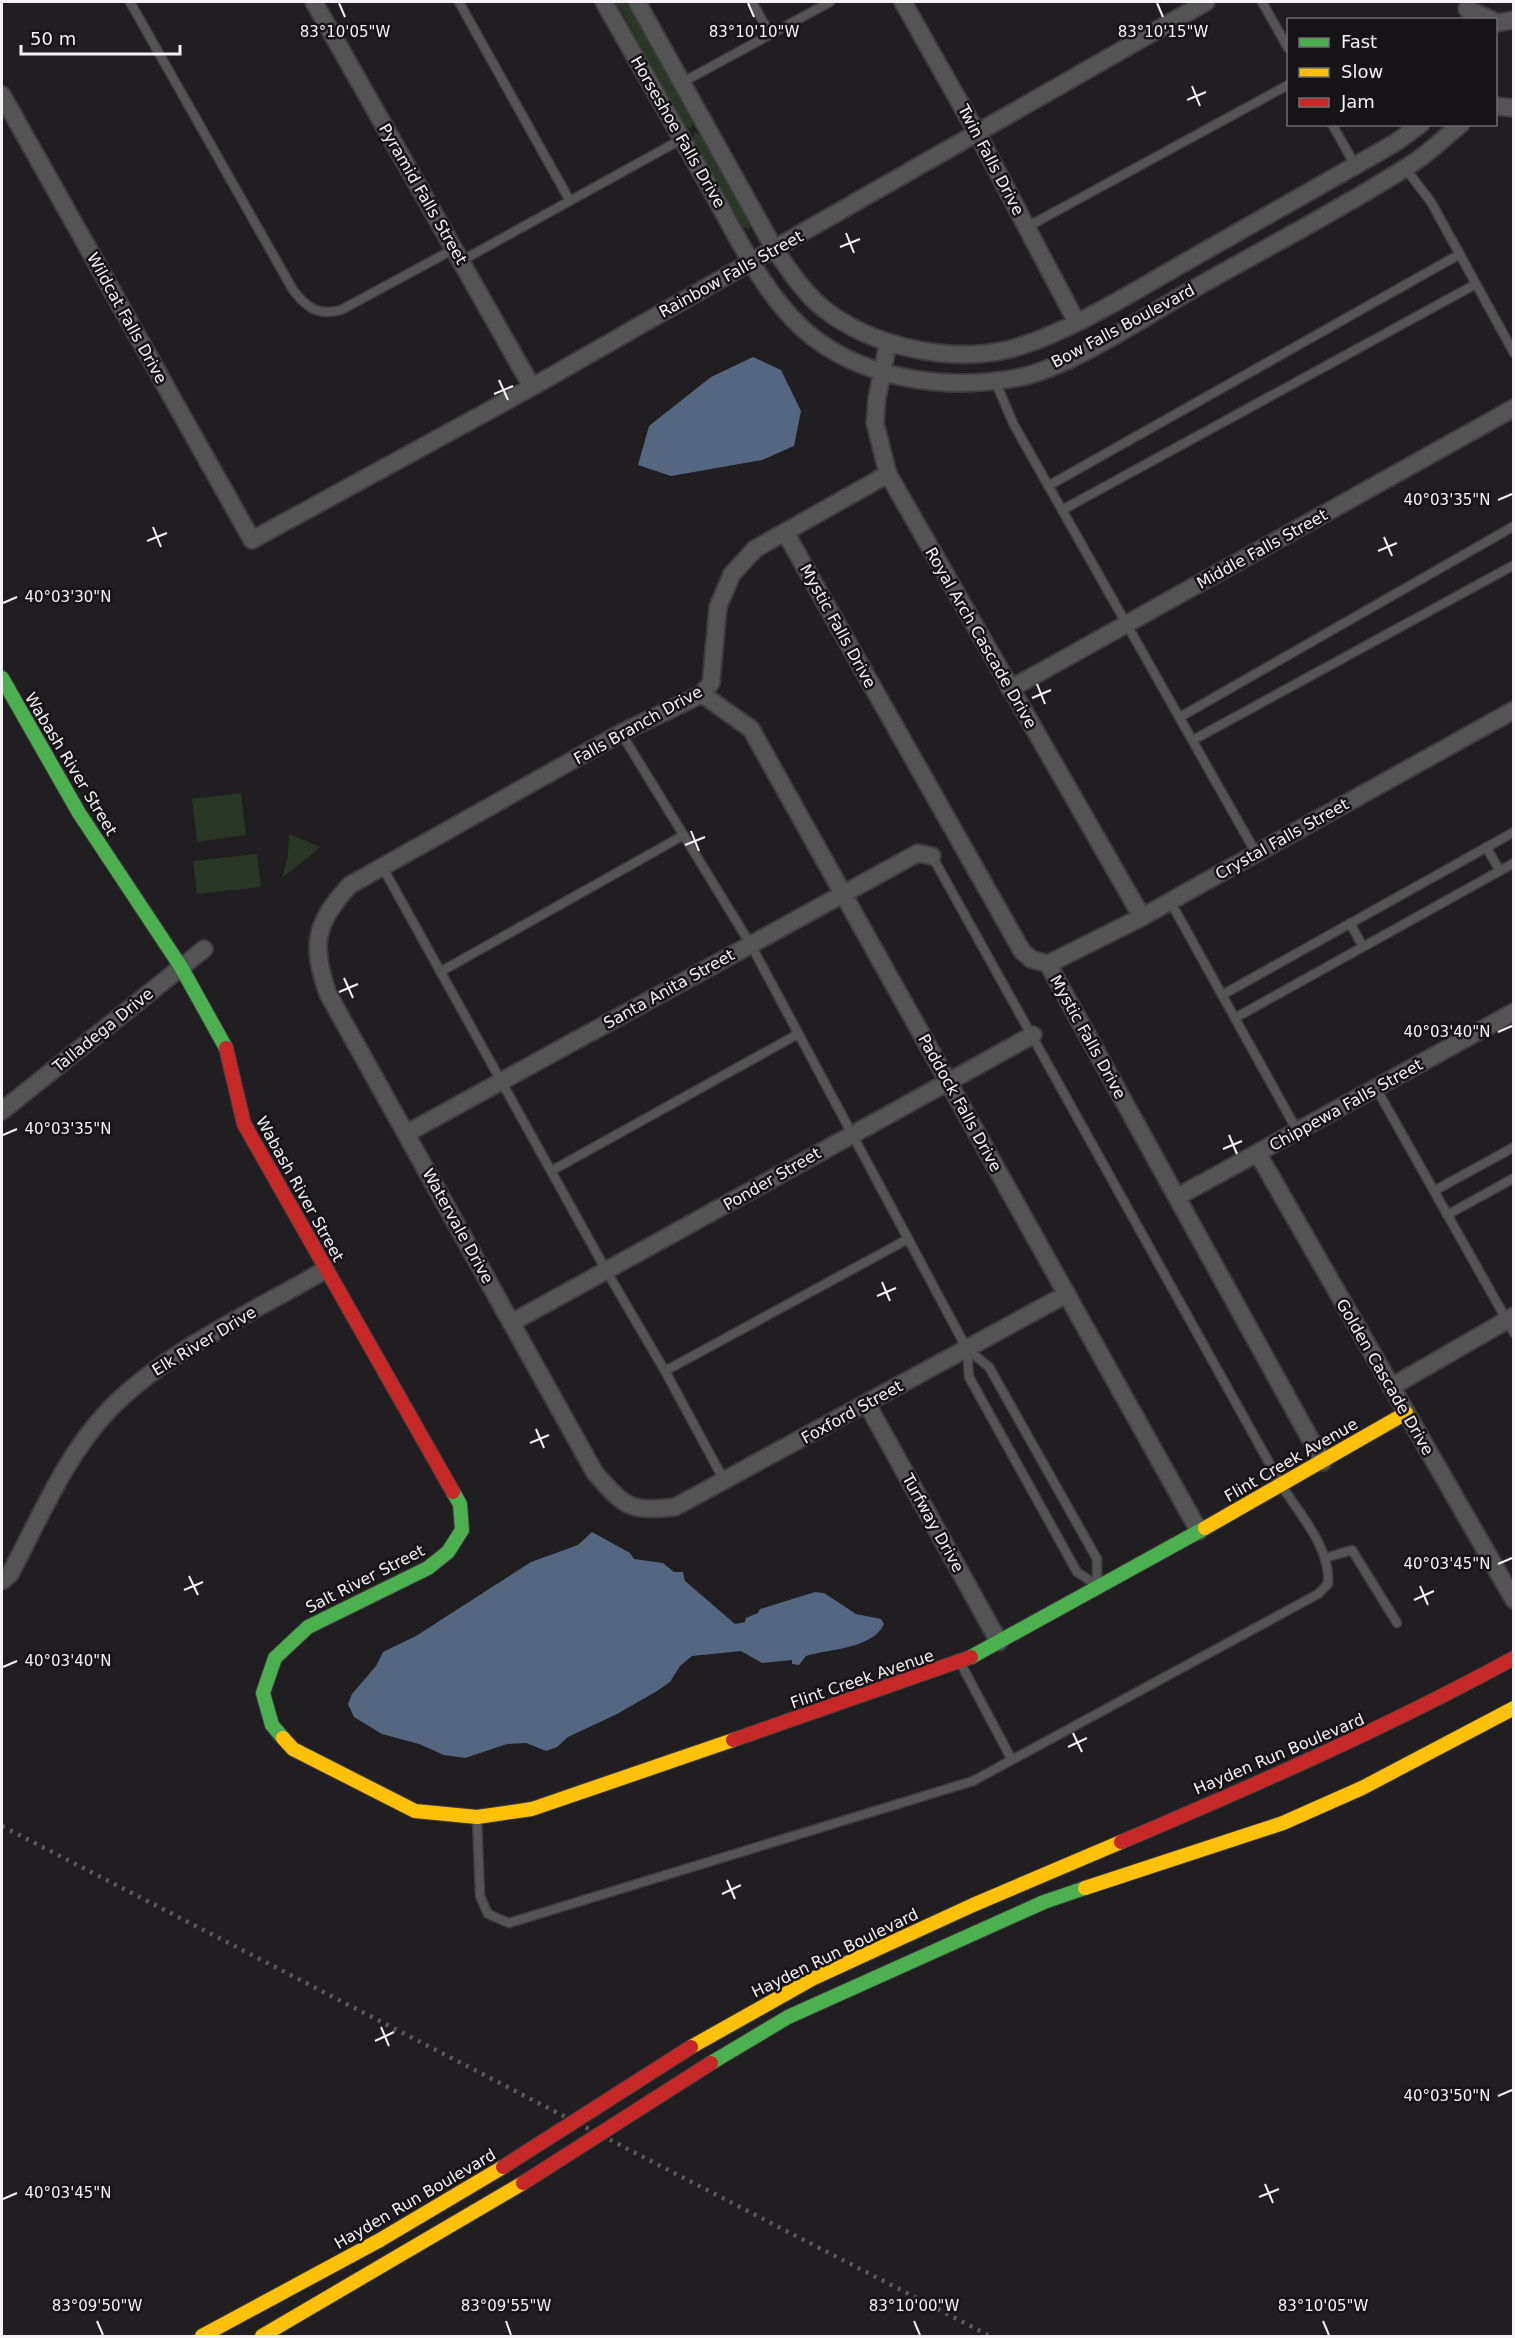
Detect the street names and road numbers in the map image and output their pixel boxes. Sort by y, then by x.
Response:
street label: Horseshoe Falls Drive [627,53,729,211]
street label: Twin Falls Drive [953,101,1028,218]
street label: Pyramid Falls Street [375,120,471,268]
street label: Rainbow Falls Street [656,226,806,322]
street label: Wildcat Falls Drive [83,249,171,387]
street label: Bow Falls Boulevard [1048,280,1198,372]
street label: Middle Falls Street [1193,505,1331,593]
street label: Royal Arch Cascade Drive [921,544,1041,732]
street label: Mystic Falls Drive [796,561,880,691]
street label: Falls Branch Drive [570,682,706,768]
street label: Wabash River Street [21,689,121,839]
street label: Crystal Falls Street [1212,794,1352,884]
street label: Santa Anita Street [600,945,738,1033]
street label: Mystic Falls Drive [1046,972,1130,1102]
street label: Talladega Drive [48,984,157,1077]
street label: Paddock Falls Drive [914,1031,1006,1175]
street label: Chippewa Falls Street [1266,1055,1426,1155]
street label: Wabash River Street [252,1113,348,1265]
street label: Ponder Street [720,1143,824,1215]
street label: Watervale Drive [419,1165,497,1287]
street label: Golden Cascade Drive [1332,1295,1438,1459]
street label: Elk River Drive [148,1302,260,1380]
street label: Foxford Street [798,1376,906,1448]
street label: Flint Creek Avenue [1221,1414,1361,1506]
street label: Turfway Drive [898,1470,968,1575]
street label: Salt River Street [302,1541,428,1617]
street label: Flint Creek Avenue [788,1646,936,1712]
street label: Hayden Run Boulevard [1191,1709,1367,1799]
street label: Hayden Run Boulevard [748,1904,922,2002]
street label: Hayden Run Boulevard [331,2145,499,2253]

